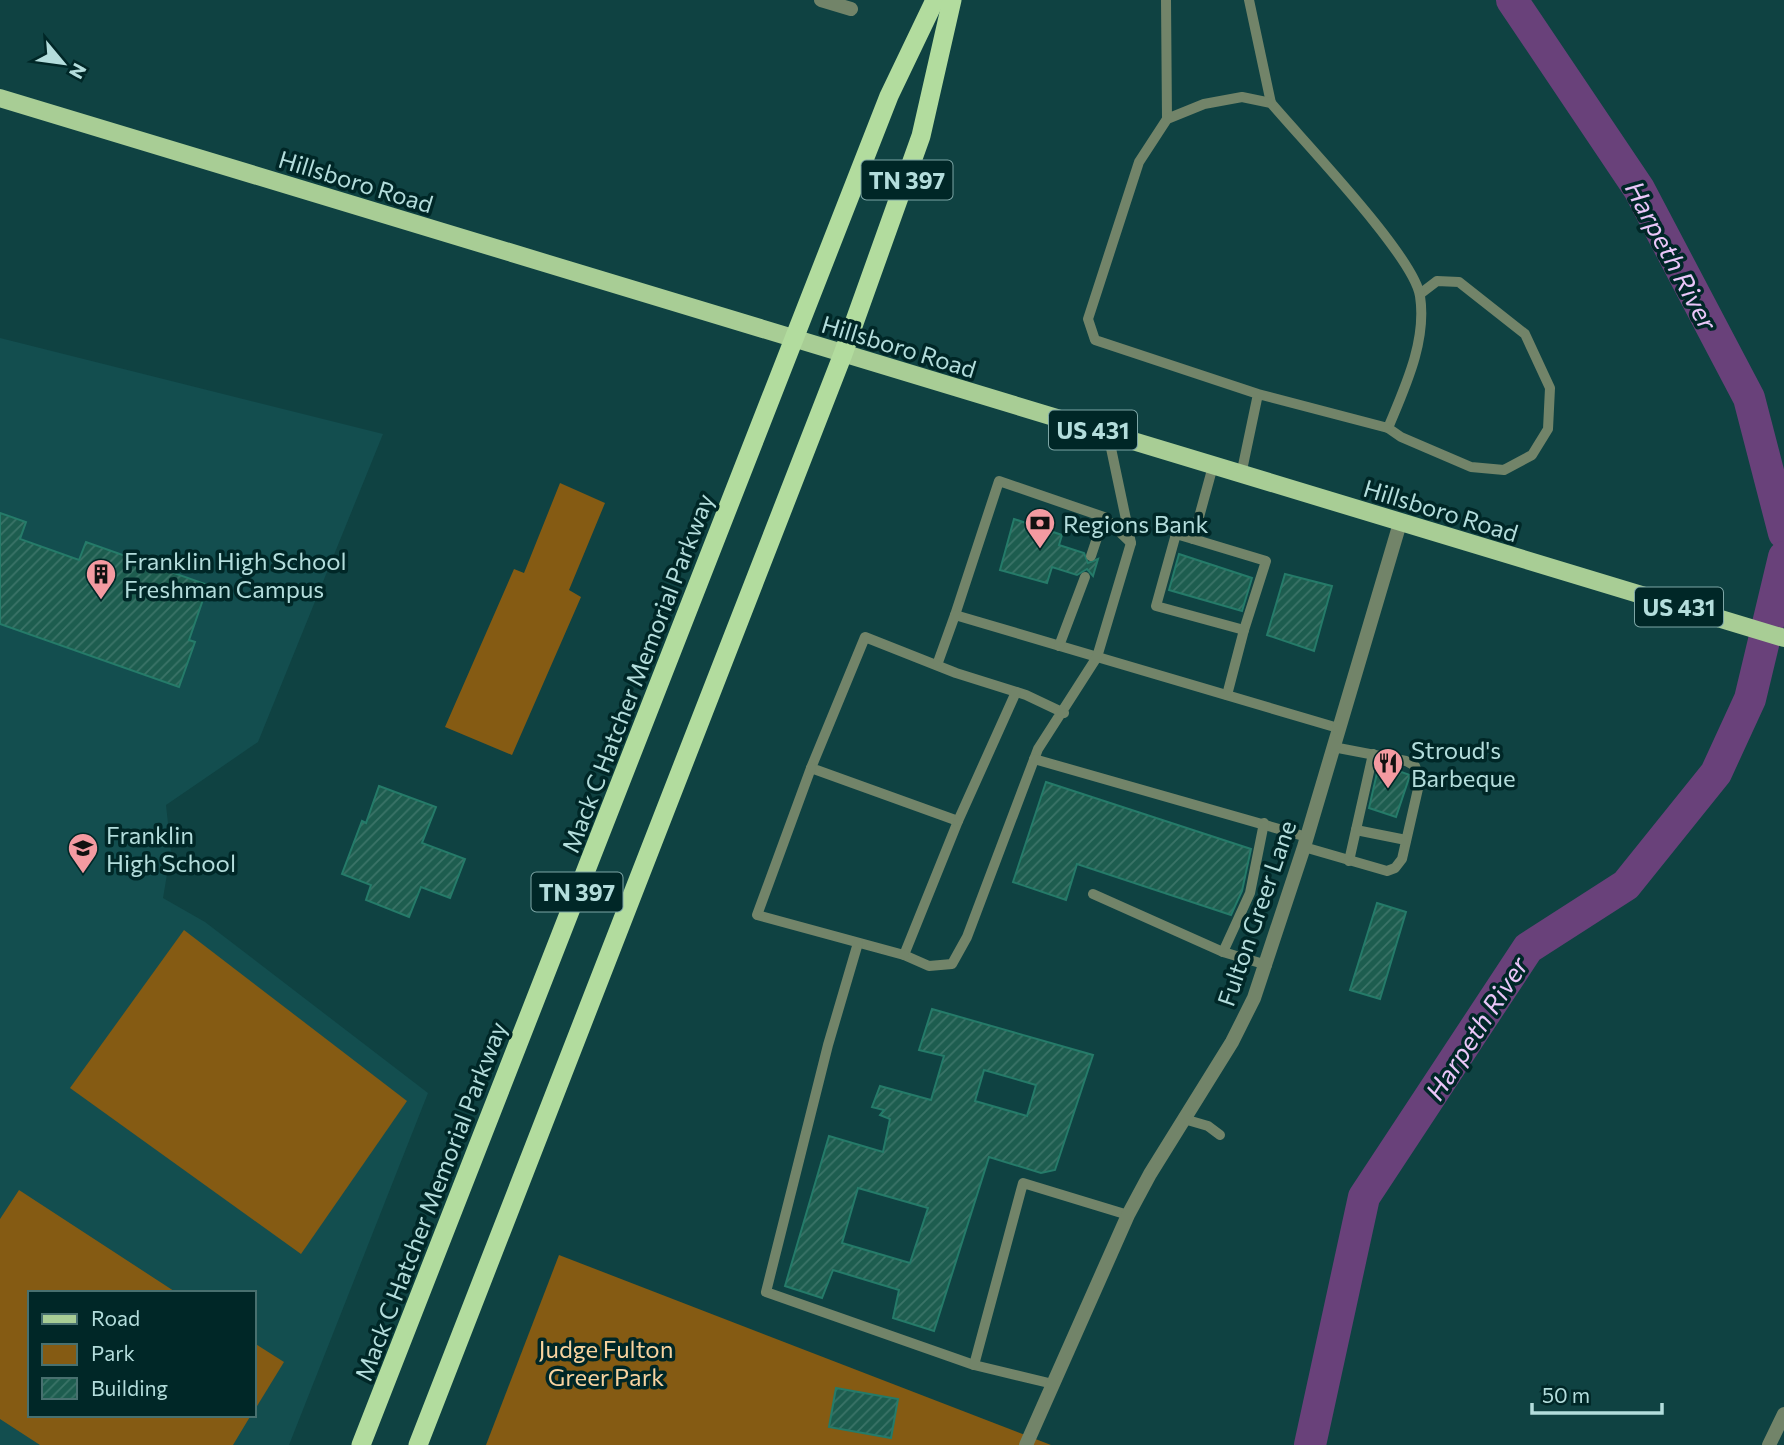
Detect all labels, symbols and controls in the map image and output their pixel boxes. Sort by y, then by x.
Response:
north arrow [28,28,98,98]
text: N [65,60,92,83]
street label: Hillsboro Road [275,144,437,218]
road number: TN 397 [862,160,953,200]
water label: Harpeth River [1620,175,1725,336]
street label: Hillsboro Road [818,309,980,383]
road number: US 431 [1049,410,1137,450]
street label: Hillsboro Road [1360,473,1522,547]
street label: Mack C Hatcher Memorial Parkway [555,489,719,857]
bank icon: Regions Bank [1023,506,1057,550]
place label: Regions Bank [1063,509,1209,538]
place label: Franklin High School Freshman Campus [124,546,347,603]
building icon: Franklin High School Freshman Campus [84,557,118,601]
road number: US 431 [1635,587,1723,626]
place label: Stroud's Barbeque [1411,735,1516,792]
restaurant icon: Stroud's Barbeque [1371,746,1405,790]
street label: Fulton Greer Lane [1211,816,1301,1010]
place label: Franklin High School [106,820,236,877]
school or university icon: Franklin High School [66,831,100,875]
road number: TN 397 [532,872,622,912]
water label: Harpeth River [1418,949,1535,1105]
street label: Mack C Hatcher Memorial Parkway [348,1017,512,1385]
legend [28,1291,256,1417]
text: Road [91,1305,140,1330]
park label: Judge Fulton Greer Park [539,1334,673,1391]
text: Park [91,1340,135,1365]
scale bar [1532,1372,1662,1416]
text: Building [91,1375,168,1400]
text: 50 m [1542,1382,1590,1407]

